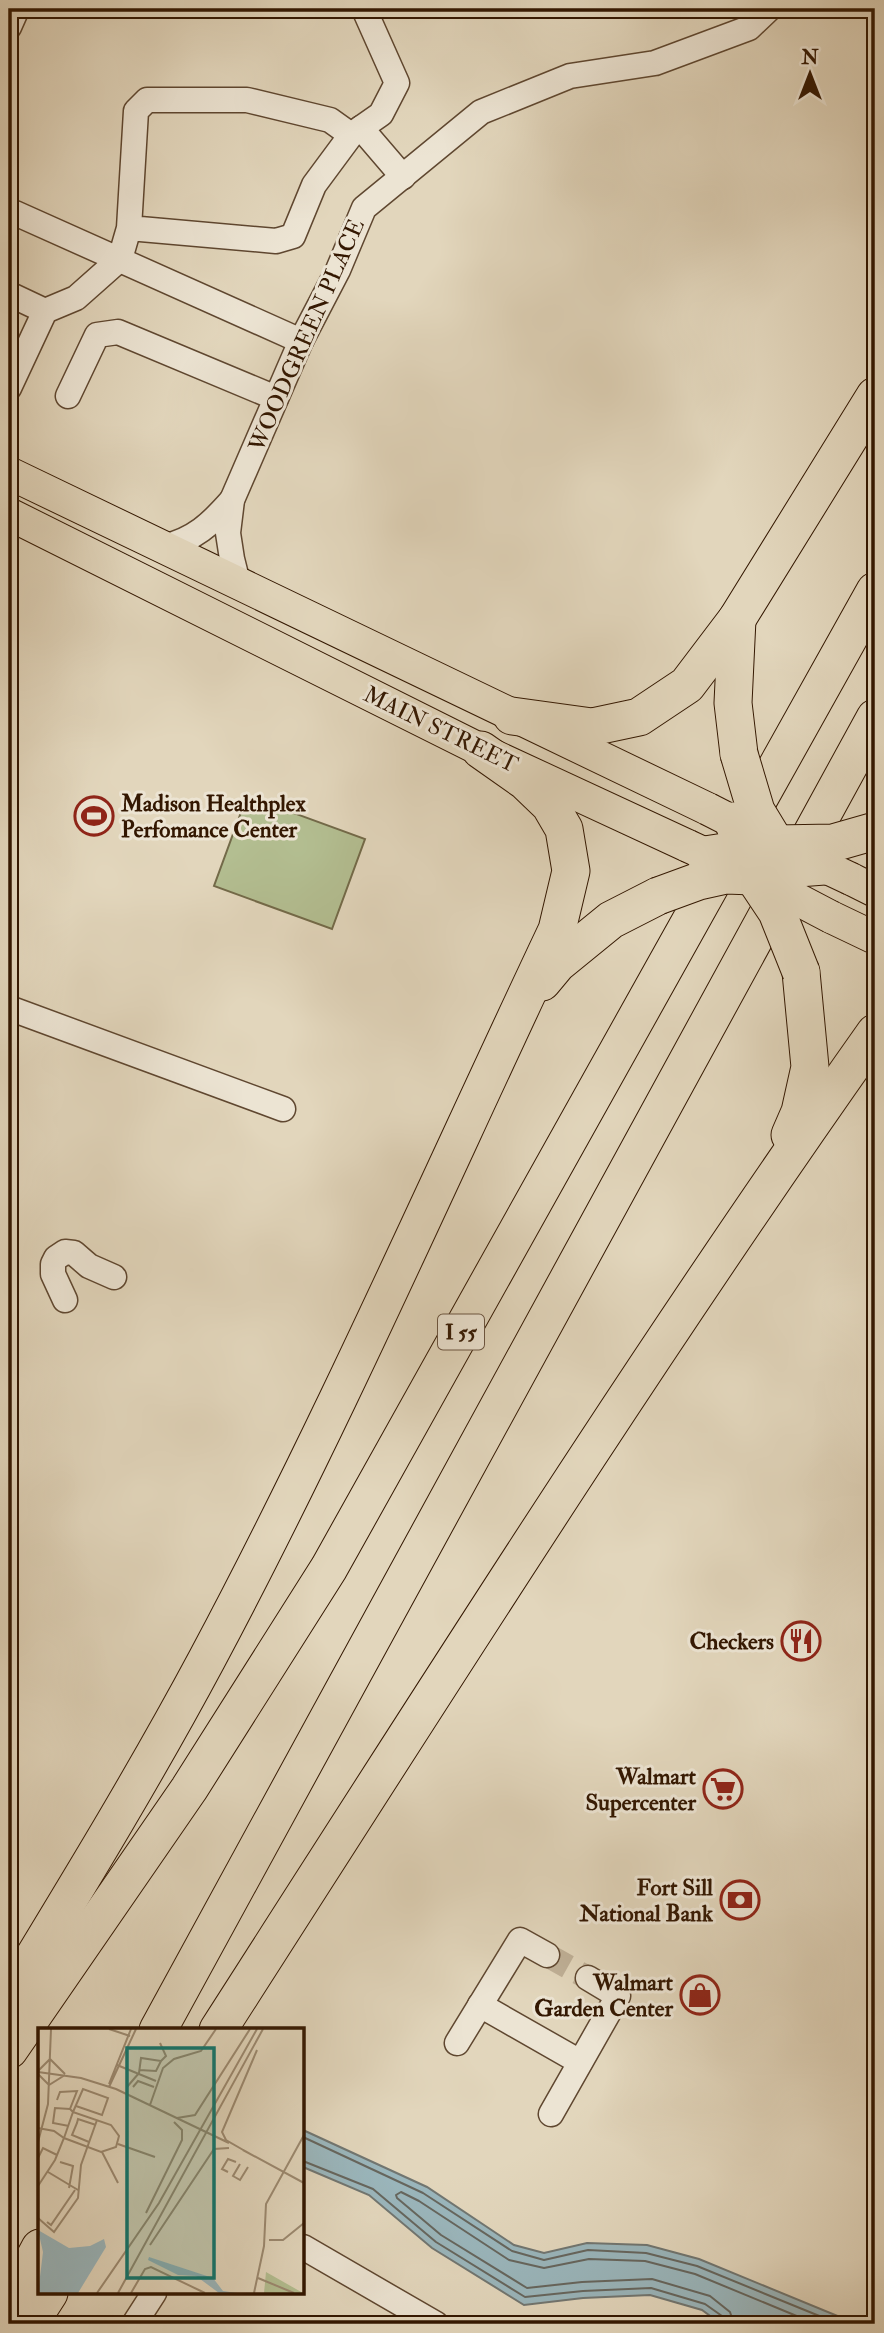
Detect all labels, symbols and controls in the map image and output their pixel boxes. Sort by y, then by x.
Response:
north arrow [776,38,846,108]
text: N [800,46,819,70]
street label: WOODGREEN PLACE [242,214,371,457]
street label: MAIN STREET [359,680,523,779]
place label: Madison Healthplex Perfomance Center [120,789,306,844]
sports icon: Madison Healthplex Perfomance Center [73,795,115,837]
road number: I 55 [438,1314,484,1350]
restaurant icon: Checkers [780,1620,822,1662]
place label: Checkers [689,1627,774,1656]
place label: Walmart Supercenter [585,1762,697,1818]
supermarket icon: Walmart Supercenter [702,1768,744,1810]
place label: Fort Sill National Bank [579,1873,714,1928]
bank icon: Fort Sill National Bank [719,1879,761,1921]
place label: Walmart Garden Center [534,1968,674,2023]
shop icon: Walmart Garden Center [679,1974,721,2016]
inset map [38,2028,304,2294]

